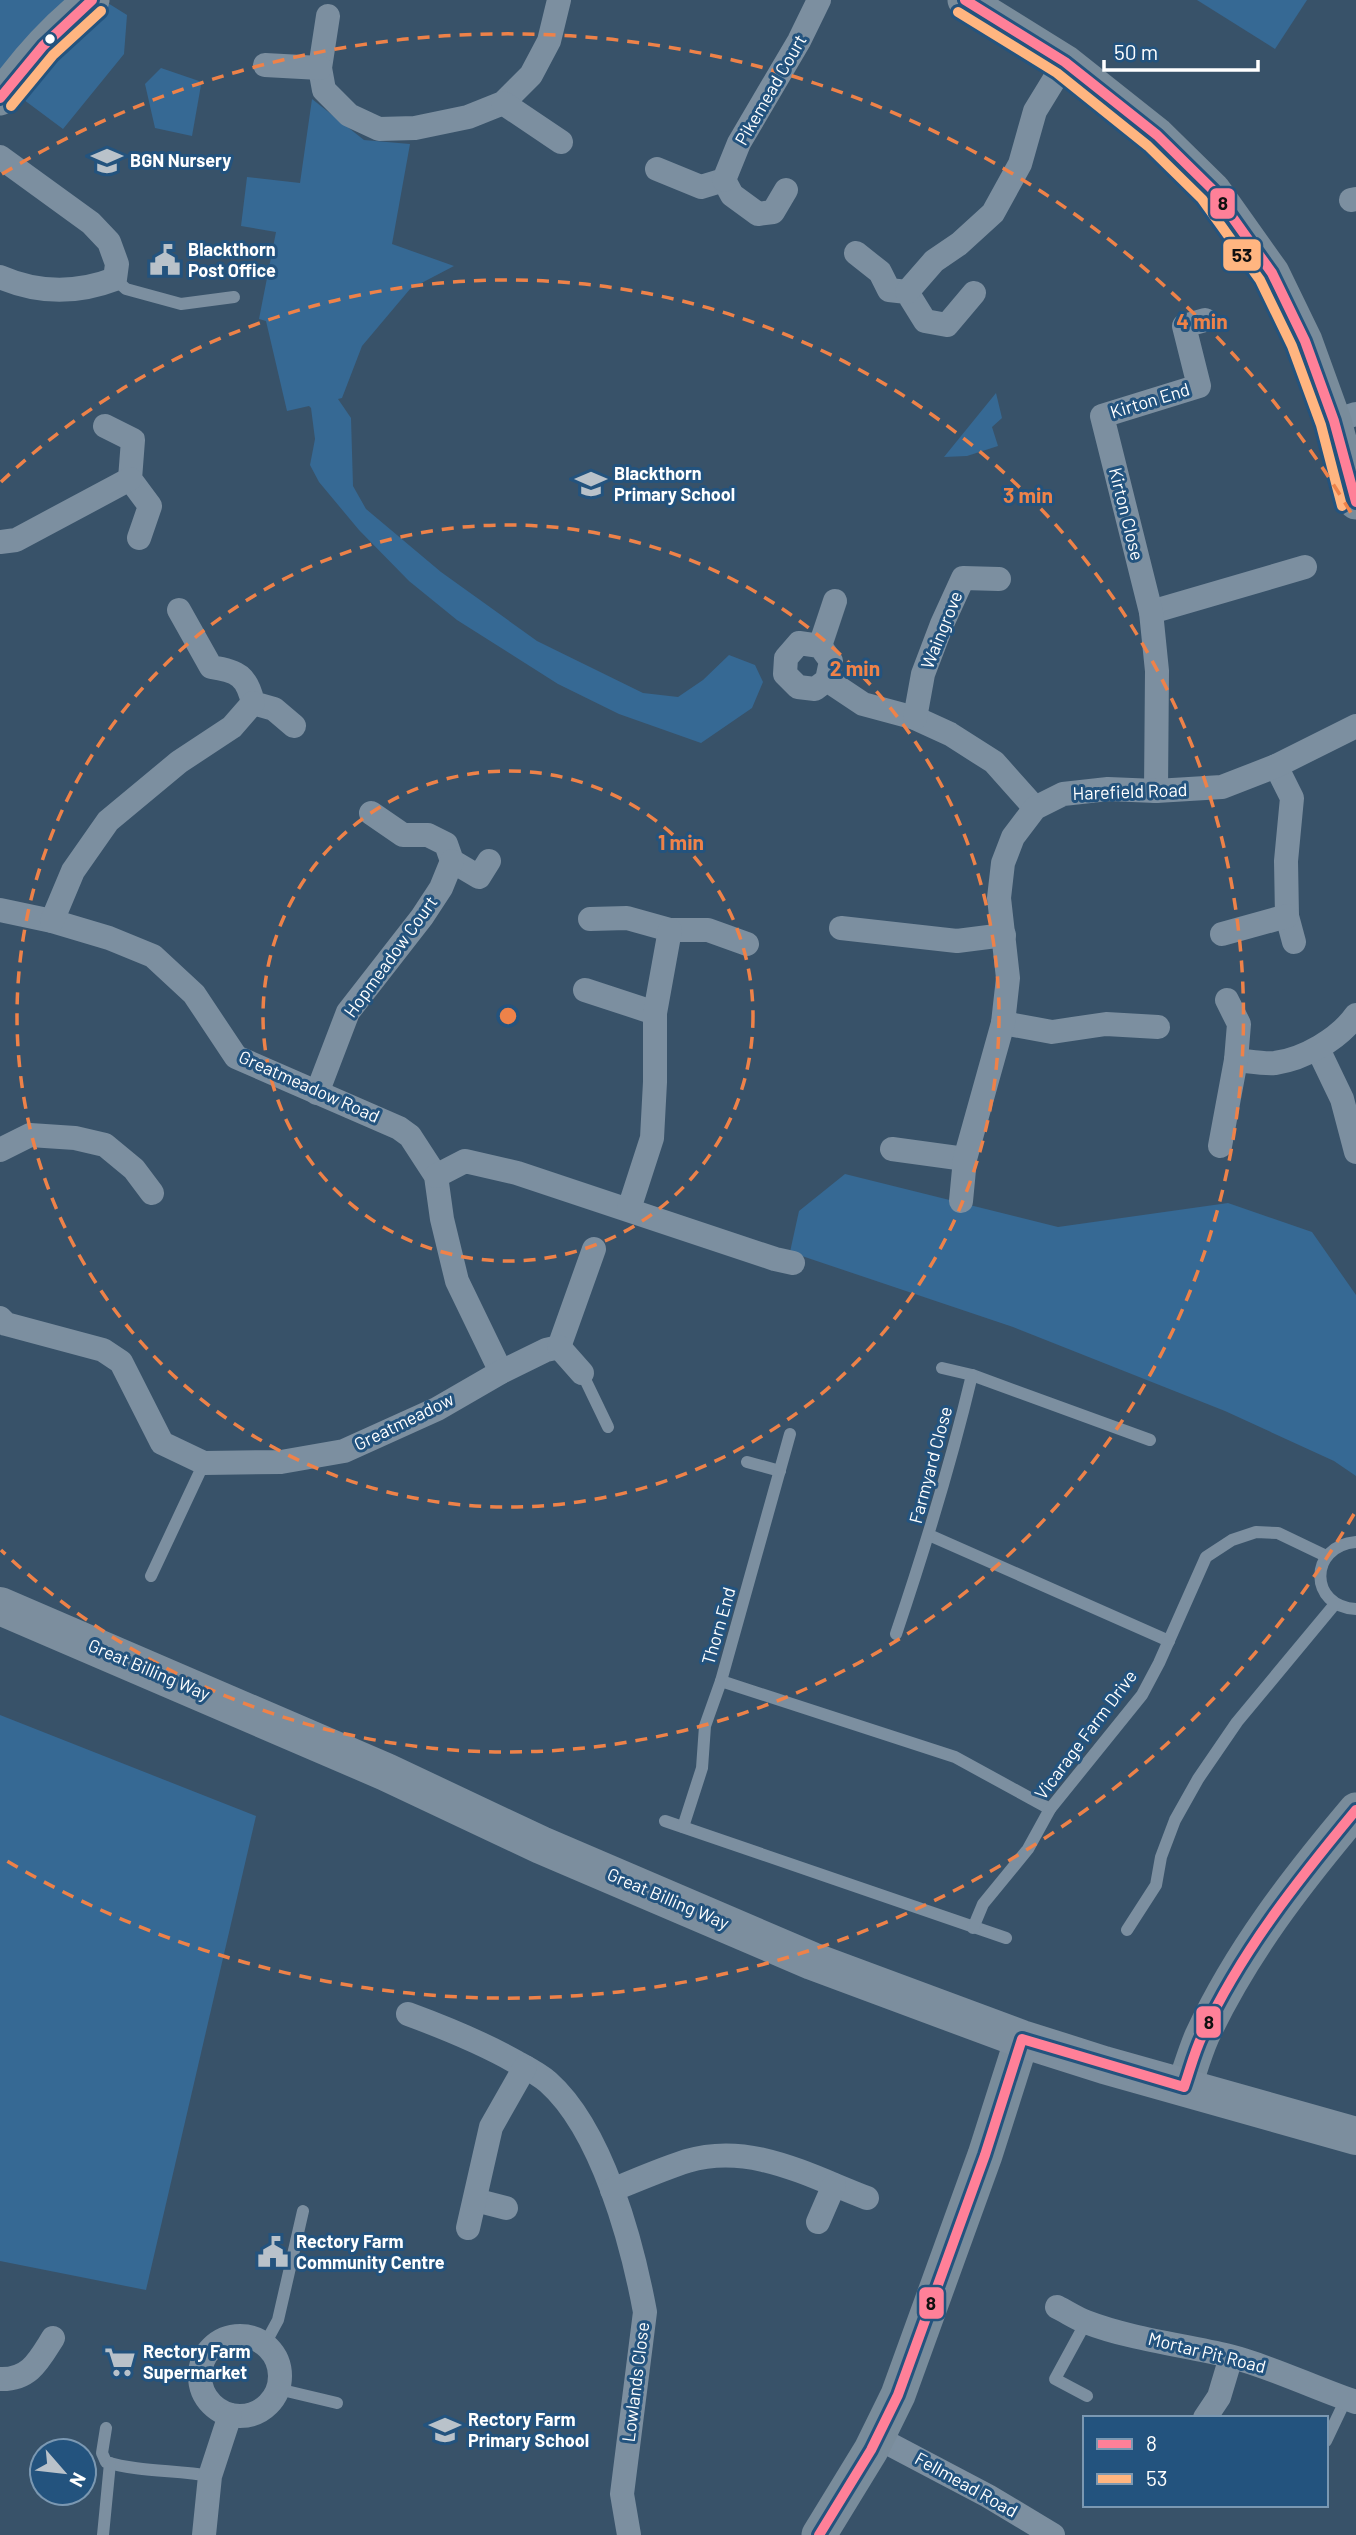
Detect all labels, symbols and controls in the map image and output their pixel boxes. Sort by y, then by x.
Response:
scale bar [1104,28,1258,72]
street label: Pikemead Court [730,30,811,149]
unlabelled marker [43,32,57,46]
text: 50 m [1114,39,1158,64]
school or university icon: BGN Nursery [90,144,124,178]
place label: BGN Nursery [130,149,231,171]
line badge: 8 [1209,187,1236,220]
text: 8 [1218,191,1228,214]
place label: Blackthorn Post Office [188,238,276,281]
line badge: 53 [1222,238,1262,272]
public building icon: Blackthorn Post Office [148,243,182,277]
text: 53 [1232,243,1252,266]
text: 4 min [1176,308,1228,333]
street label: Kirton End [1107,378,1192,423]
place label: Blackthorn Primary School [614,462,735,505]
street label: Kirton Close [1105,465,1149,562]
school or university icon: Blackthorn Primary School [574,467,608,501]
text: 3 min [1003,482,1053,507]
street label: Waingrove [916,588,967,672]
text: 2 min [830,655,880,680]
street label: Harefield Road [1072,778,1188,804]
text: 1 min [658,829,704,854]
street label: Hopmeadow Court [339,891,442,1021]
centre of rings [496,1004,520,1028]
street label: Greatmeadow Road [236,1045,383,1127]
street label: Greatmeadow [350,1387,457,1455]
street label: Farmyard Close [904,1404,956,1526]
street label: Thorn End [696,1584,740,1667]
street label: Great Billing Way [85,1633,214,1705]
street label: Vicarage Farm Drive [1029,1665,1141,1803]
street label: Great Billing Way [604,1862,733,1934]
line badge: 8 [1195,2005,1222,2039]
text: 8 [1204,2010,1214,2033]
place label: Rectory Farm Community Centre [296,2230,445,2273]
public building icon: Rectory Farm Community Centre [256,2235,290,2269]
line badge: 8 [918,2286,945,2320]
text: 8 [926,2291,936,2314]
street label: Lowlands Close [617,2321,653,2443]
street label: Mortar Pit Road [1146,2327,1268,2377]
place label: Rectory Farm Supermarket [143,2340,251,2383]
supermarket icon: Rectory Farm Supermarket [103,2345,137,2379]
place label: Rectory Farm Primary School [468,2408,589,2451]
school or university icon: Rectory Farm Primary School [428,2413,462,2447]
legend [1083,2416,1328,2507]
text: 8 [1146,2430,1157,2455]
north arrow [28,2437,98,2507]
street label: Fellmead Road [911,2447,1022,2521]
text: 53 [1146,2465,1168,2490]
text: N [65,2469,92,2491]

